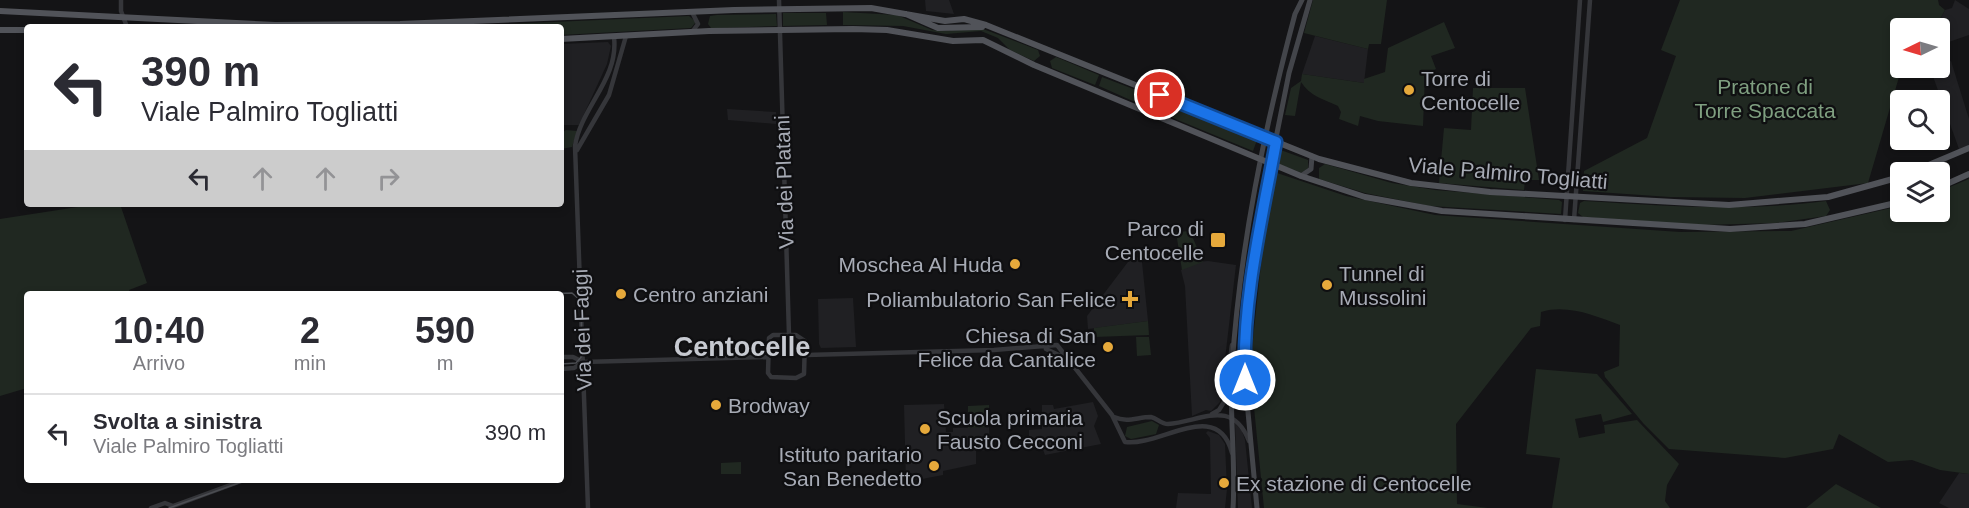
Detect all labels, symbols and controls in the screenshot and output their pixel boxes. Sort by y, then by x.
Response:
north arrow [1890,18,1950,78]
map controls [1890,18,1950,222]
icon: left [42,48,120,126]
text: 390 m [141,48,260,95]
place label: Torre di Centocelle [1421,67,1520,114]
pin [1134,69,1185,120]
park label: Pratone di Torre Spaccata [1694,75,1836,122]
icon: arrive [1143,78,1176,111]
marker: Torre di Centocelle [1402,83,1416,97]
button: search [1890,90,1950,150]
text: Viale Palmiro Togliatti [141,97,398,127]
street label: Via dei Platani [770,115,798,249]
street label: Viale Palmiro Togliatti [1407,153,1609,193]
icon: left [183,162,216,195]
icon: ahead [246,162,279,195]
icon: ahead [309,162,342,195]
icon: right [372,162,405,195]
button: layers [1890,162,1950,222]
place label: Parco di Centocelle [1105,217,1204,264]
marker: Parco di Centocelle [1209,231,1227,249]
place label: Moschea Al Huda [838,253,1003,276]
marker: Moschea Al Huda [1008,257,1022,271]
place label: Tunnel di Mussolini [1339,262,1427,309]
street label: Via dei Faggi [568,269,596,391]
marker: Tunnel di Mussolini [1320,278,1334,292]
place label: Centro anziani [633,283,768,306]
marker: Centro anziani [614,287,628,301]
place label: Poliambulatorio San Felice [866,288,1116,311]
marker: Poliambulatorio San Felice [1121,290,1139,308]
text: 10:40 [113,310,205,351]
text: 2 [300,310,320,351]
text: 590 [415,310,475,351]
place label: Chiesa di San Felice da Cantalice [917,324,1096,371]
district label: Centocelle [674,332,810,362]
marker: Chiesa di San Felice da Cantalice [1101,340,1115,354]
position arrow [1213,348,1277,412]
text: Arrivo [133,352,185,374]
text: min [294,352,326,374]
text: m [437,352,453,374]
place label: Brodway [728,394,810,417]
marker: Brodway [709,398,723,412]
place label: Scuola primaria Fausto Cecconi [937,406,1083,453]
text: Svolta a sinistra [93,409,262,434]
icon: left [42,417,75,450]
text: 390 m [485,420,546,445]
marker: Scuola primaria Fausto Cecconi [918,422,932,436]
text: Viale Palmiro Togliatti [93,435,283,457]
place label: Istituto paritario San Benedetto [778,443,922,490]
marker: Istituto paritario San Benedetto [927,459,941,473]
place label: Ex stazione di Centocelle [1236,472,1472,495]
marker: Ex stazione di Centocelle [1217,476,1231,490]

